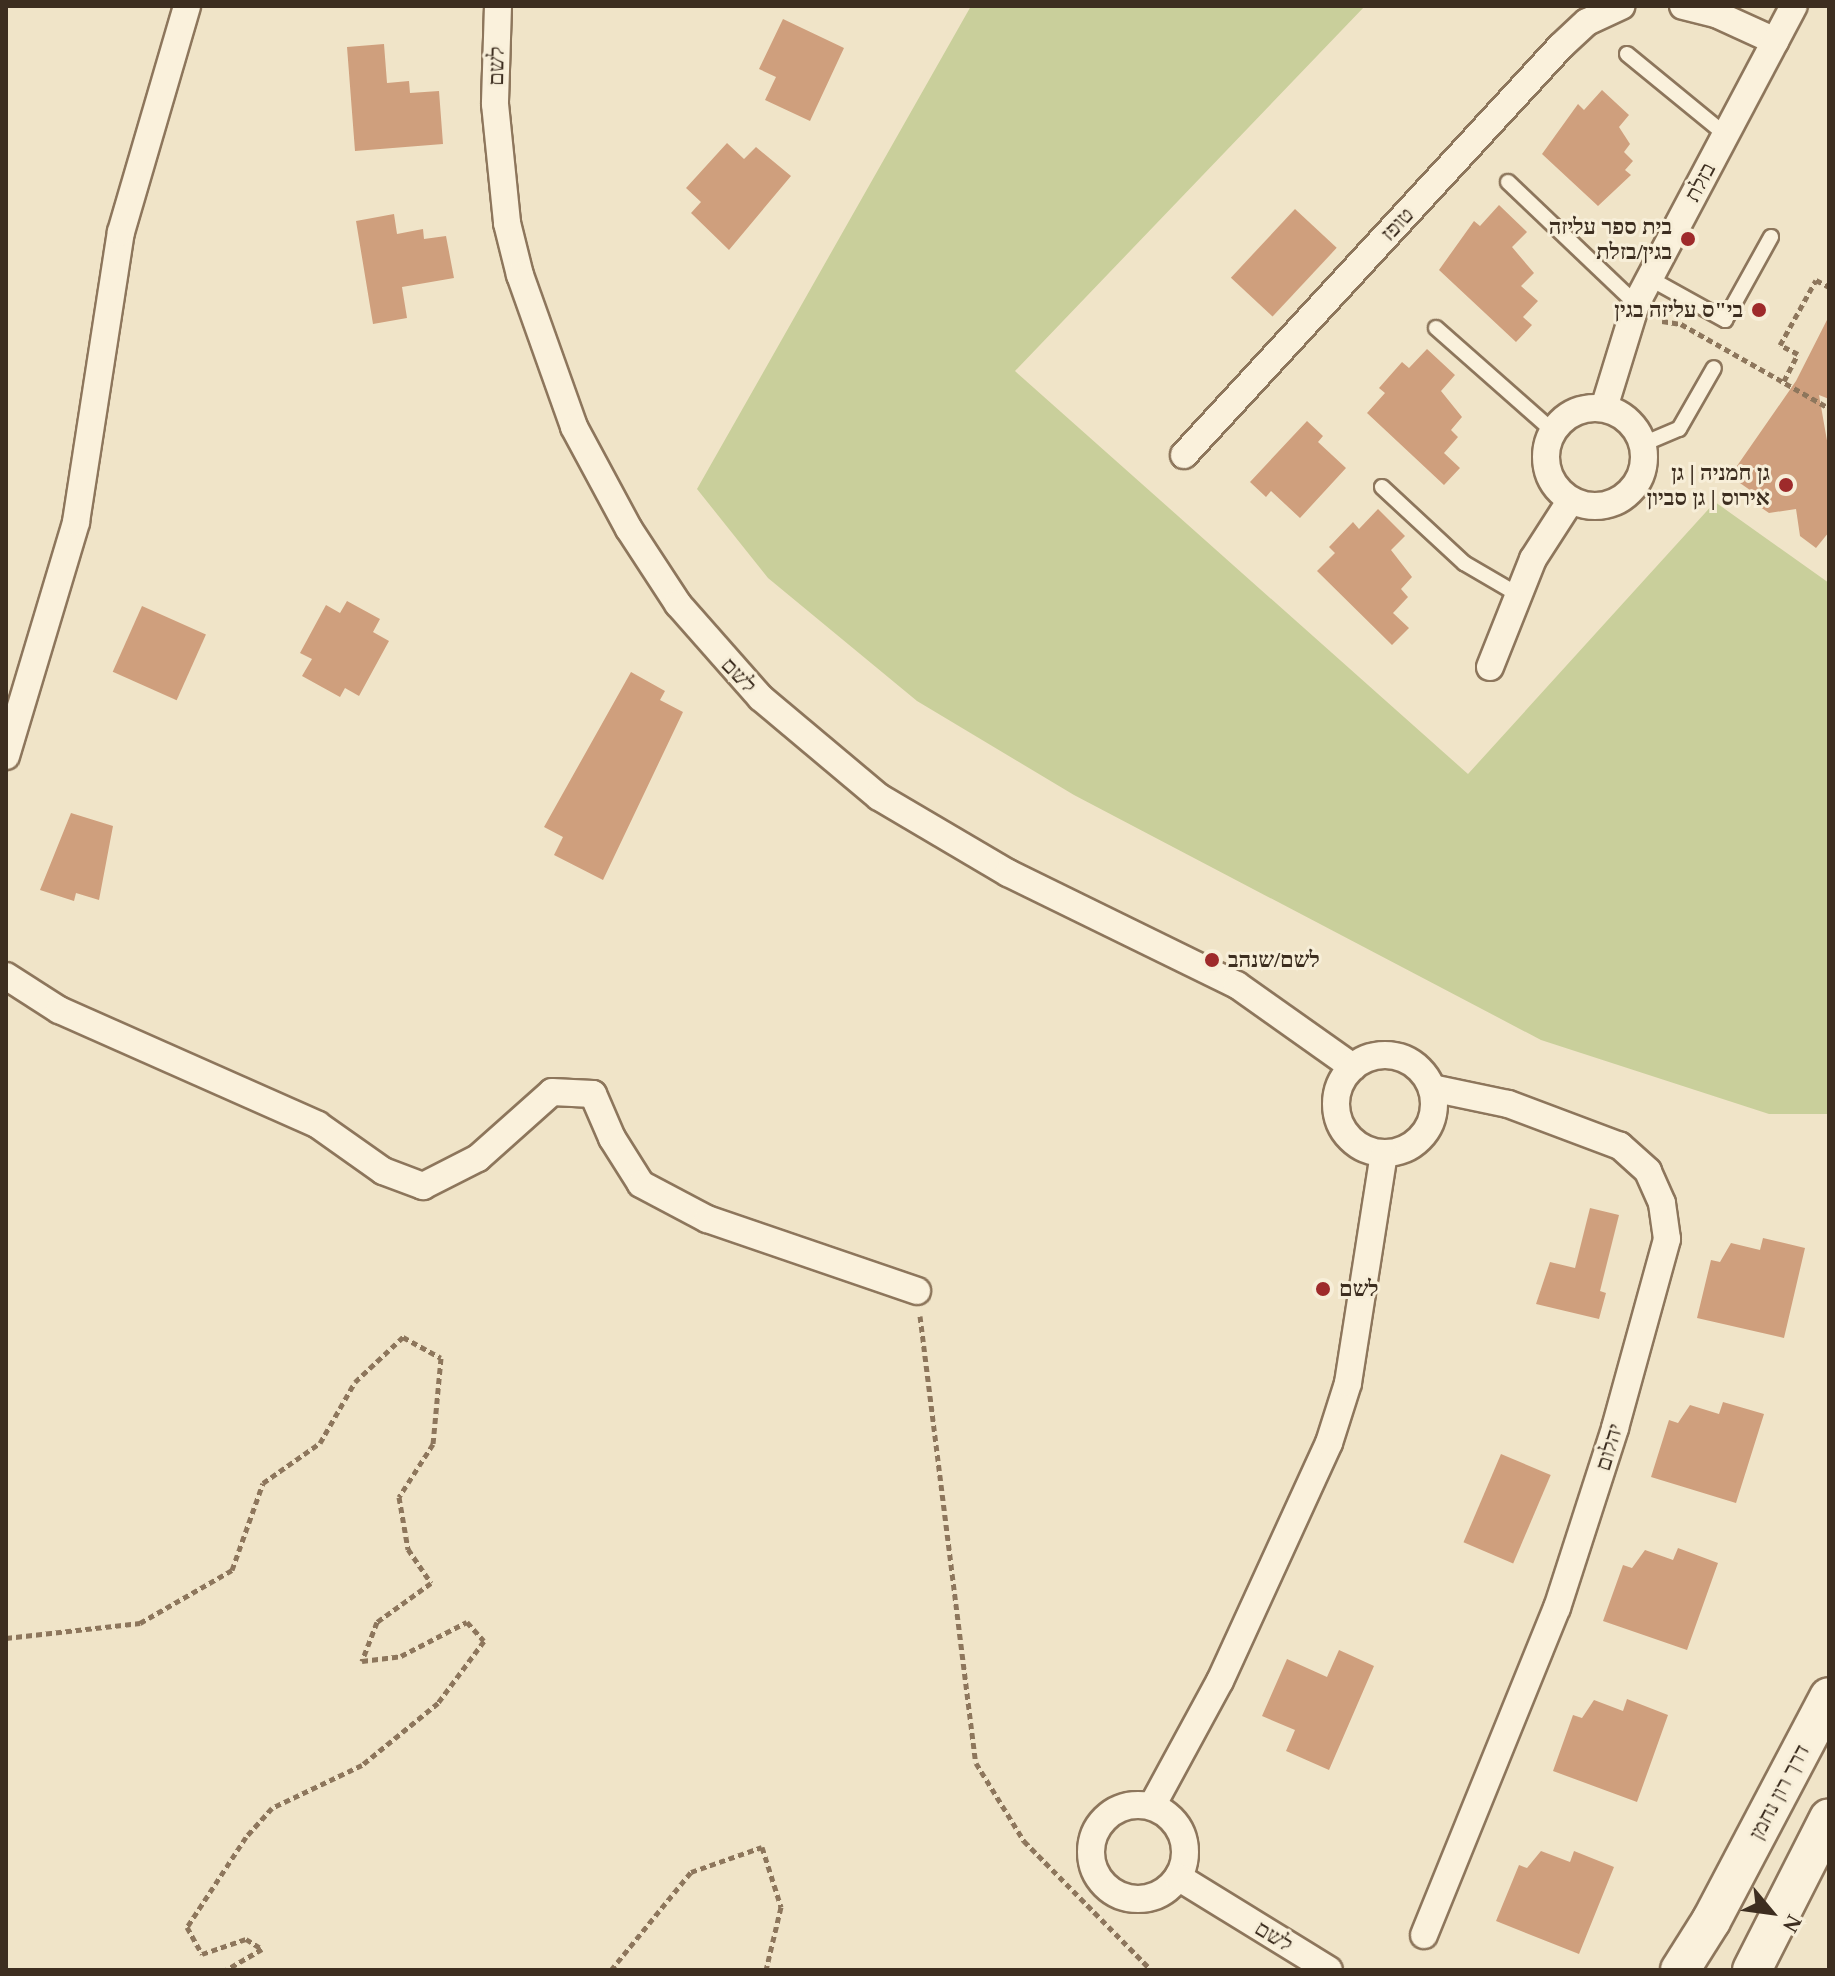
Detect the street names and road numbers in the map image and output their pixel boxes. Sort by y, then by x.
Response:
street label: לשם [482,46,510,86]
street label: בזלת [1679,158,1721,206]
street label: טופז [1375,202,1419,246]
street label: לשם [716,652,762,698]
street label: יהלום [1589,1420,1629,1474]
street label: דרך רון נחמן [1743,1740,1815,1844]
street label: לשם [1250,1914,1298,1958]

